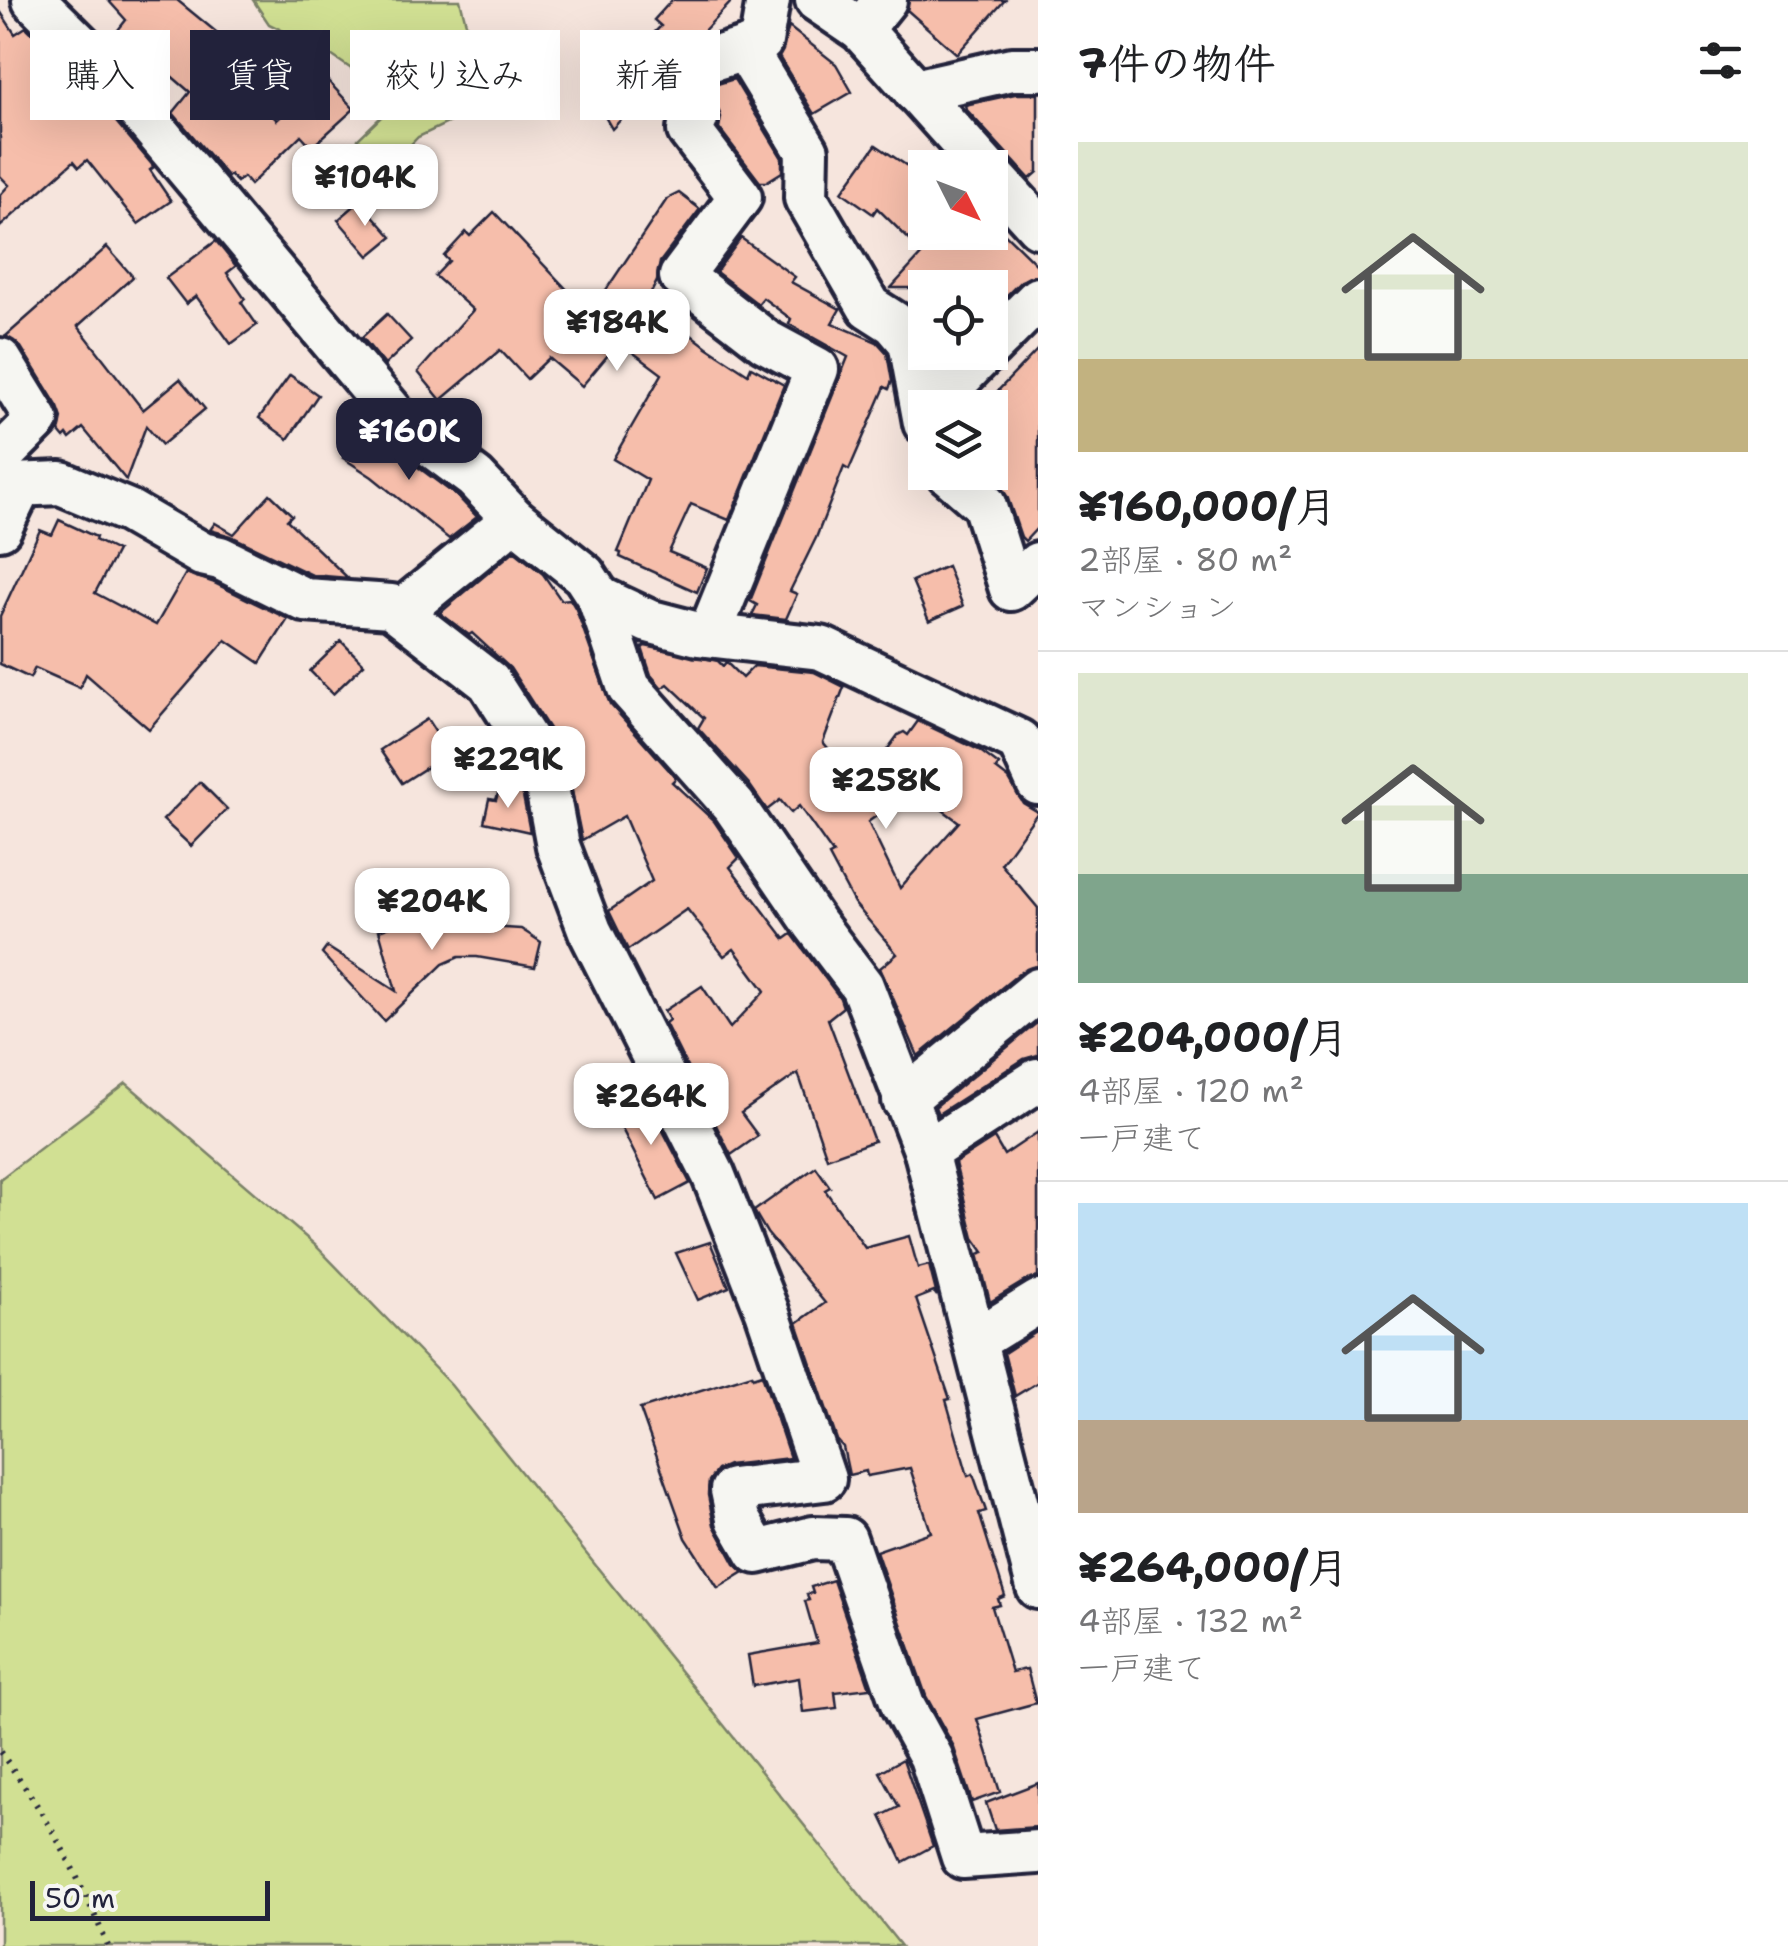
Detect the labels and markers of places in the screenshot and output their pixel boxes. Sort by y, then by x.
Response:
pin: ¥104K [295,144,435,229]
pin: ¥184K [547,289,687,374]
pin: ¥160K [339,398,479,483]
pin: ¥229K [438,726,578,811]
pin: ¥258K [816,747,956,832]
pin: ¥204K [362,868,502,953]
pin: ¥264K [581,1063,721,1148]

